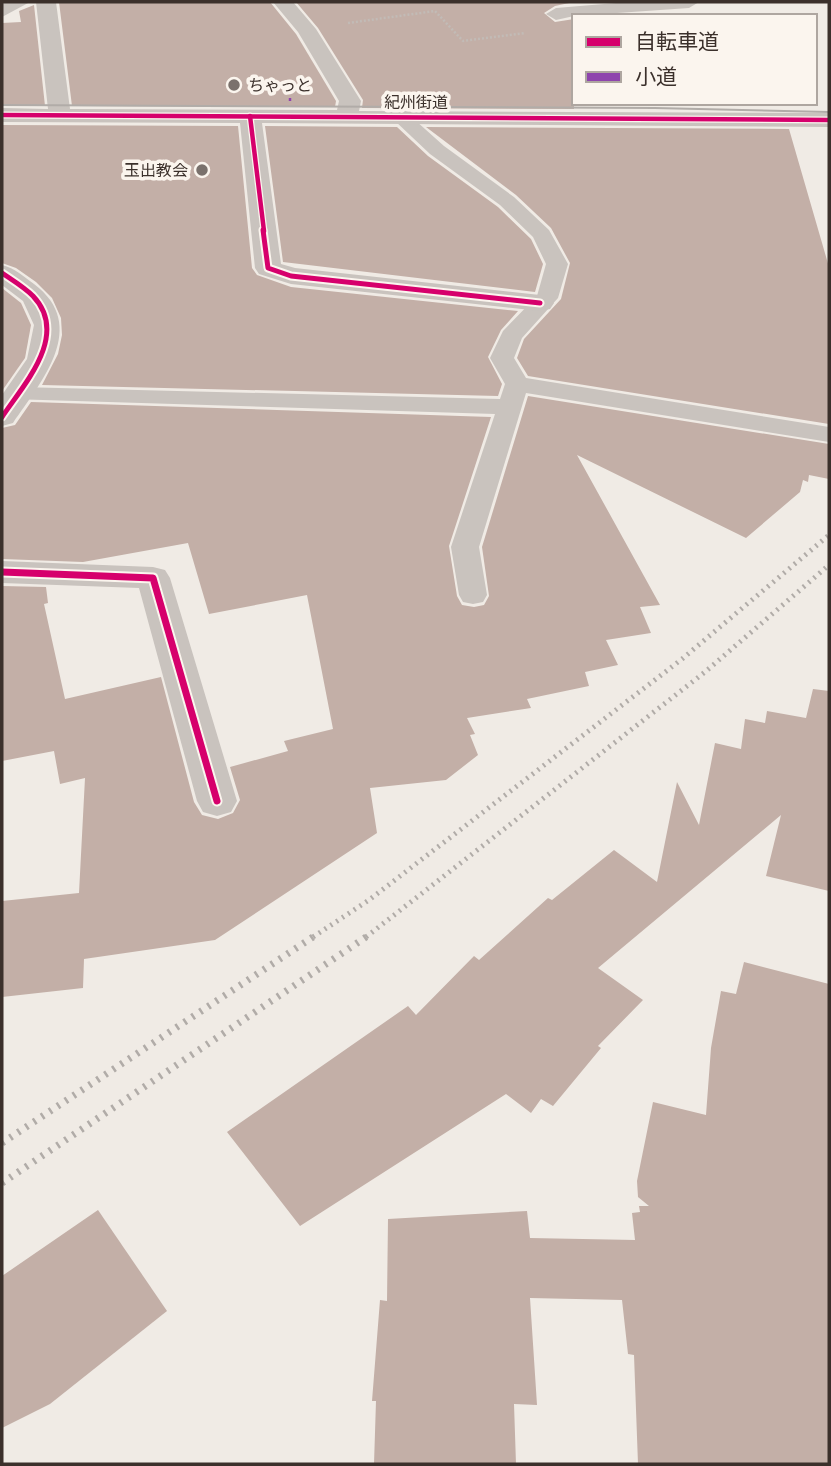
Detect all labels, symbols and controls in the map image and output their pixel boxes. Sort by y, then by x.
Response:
legend [572,14,817,105]
text: 自転車道 [635,29,719,54]
text: 小道 [635,64,677,89]
place label: ちゃっと [248,76,312,95]
marker: ちゃっと [226,77,242,93]
street label: 紀州街道 [384,93,448,112]
place label: 玉出教会 [124,161,188,180]
marker: 玉出教会 [194,162,210,178]

